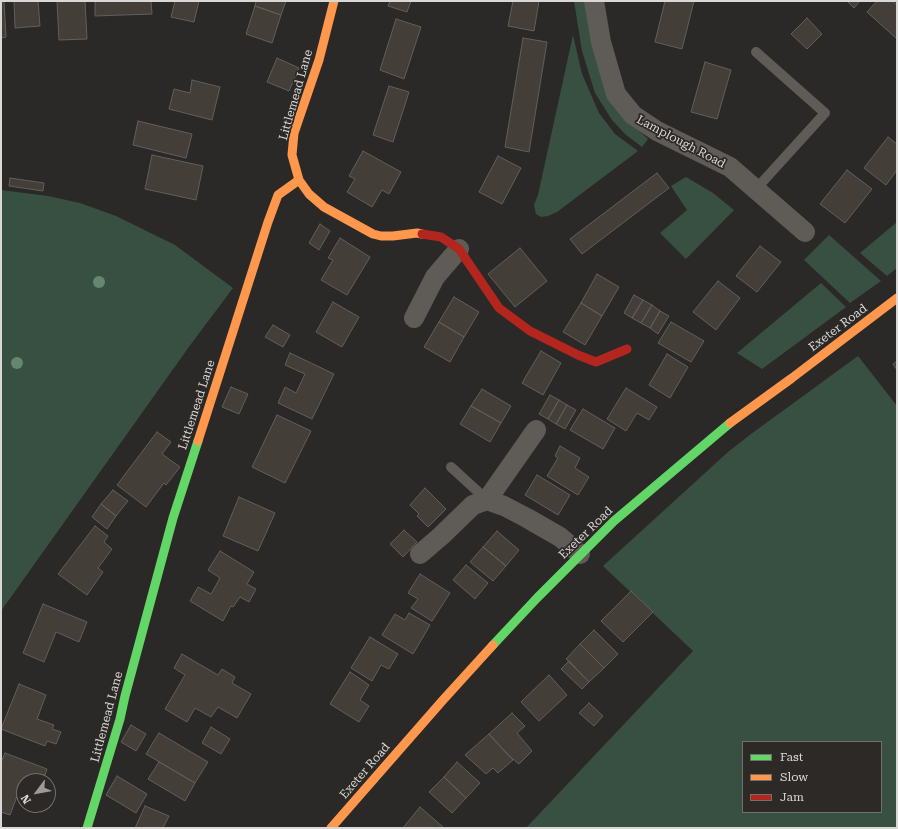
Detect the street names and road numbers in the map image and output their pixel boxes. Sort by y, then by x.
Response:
street label: Littlemead Lane [276,48,316,142]
street label: Lamplough Road [634,113,728,171]
street label: Exeter Road [806,301,870,355]
street label: Littlemead Lane [176,358,218,452]
street label: Exeter Road [556,504,616,562]
street label: Littlemead Lane [88,670,126,764]
street label: Exeter Road [337,740,393,802]

